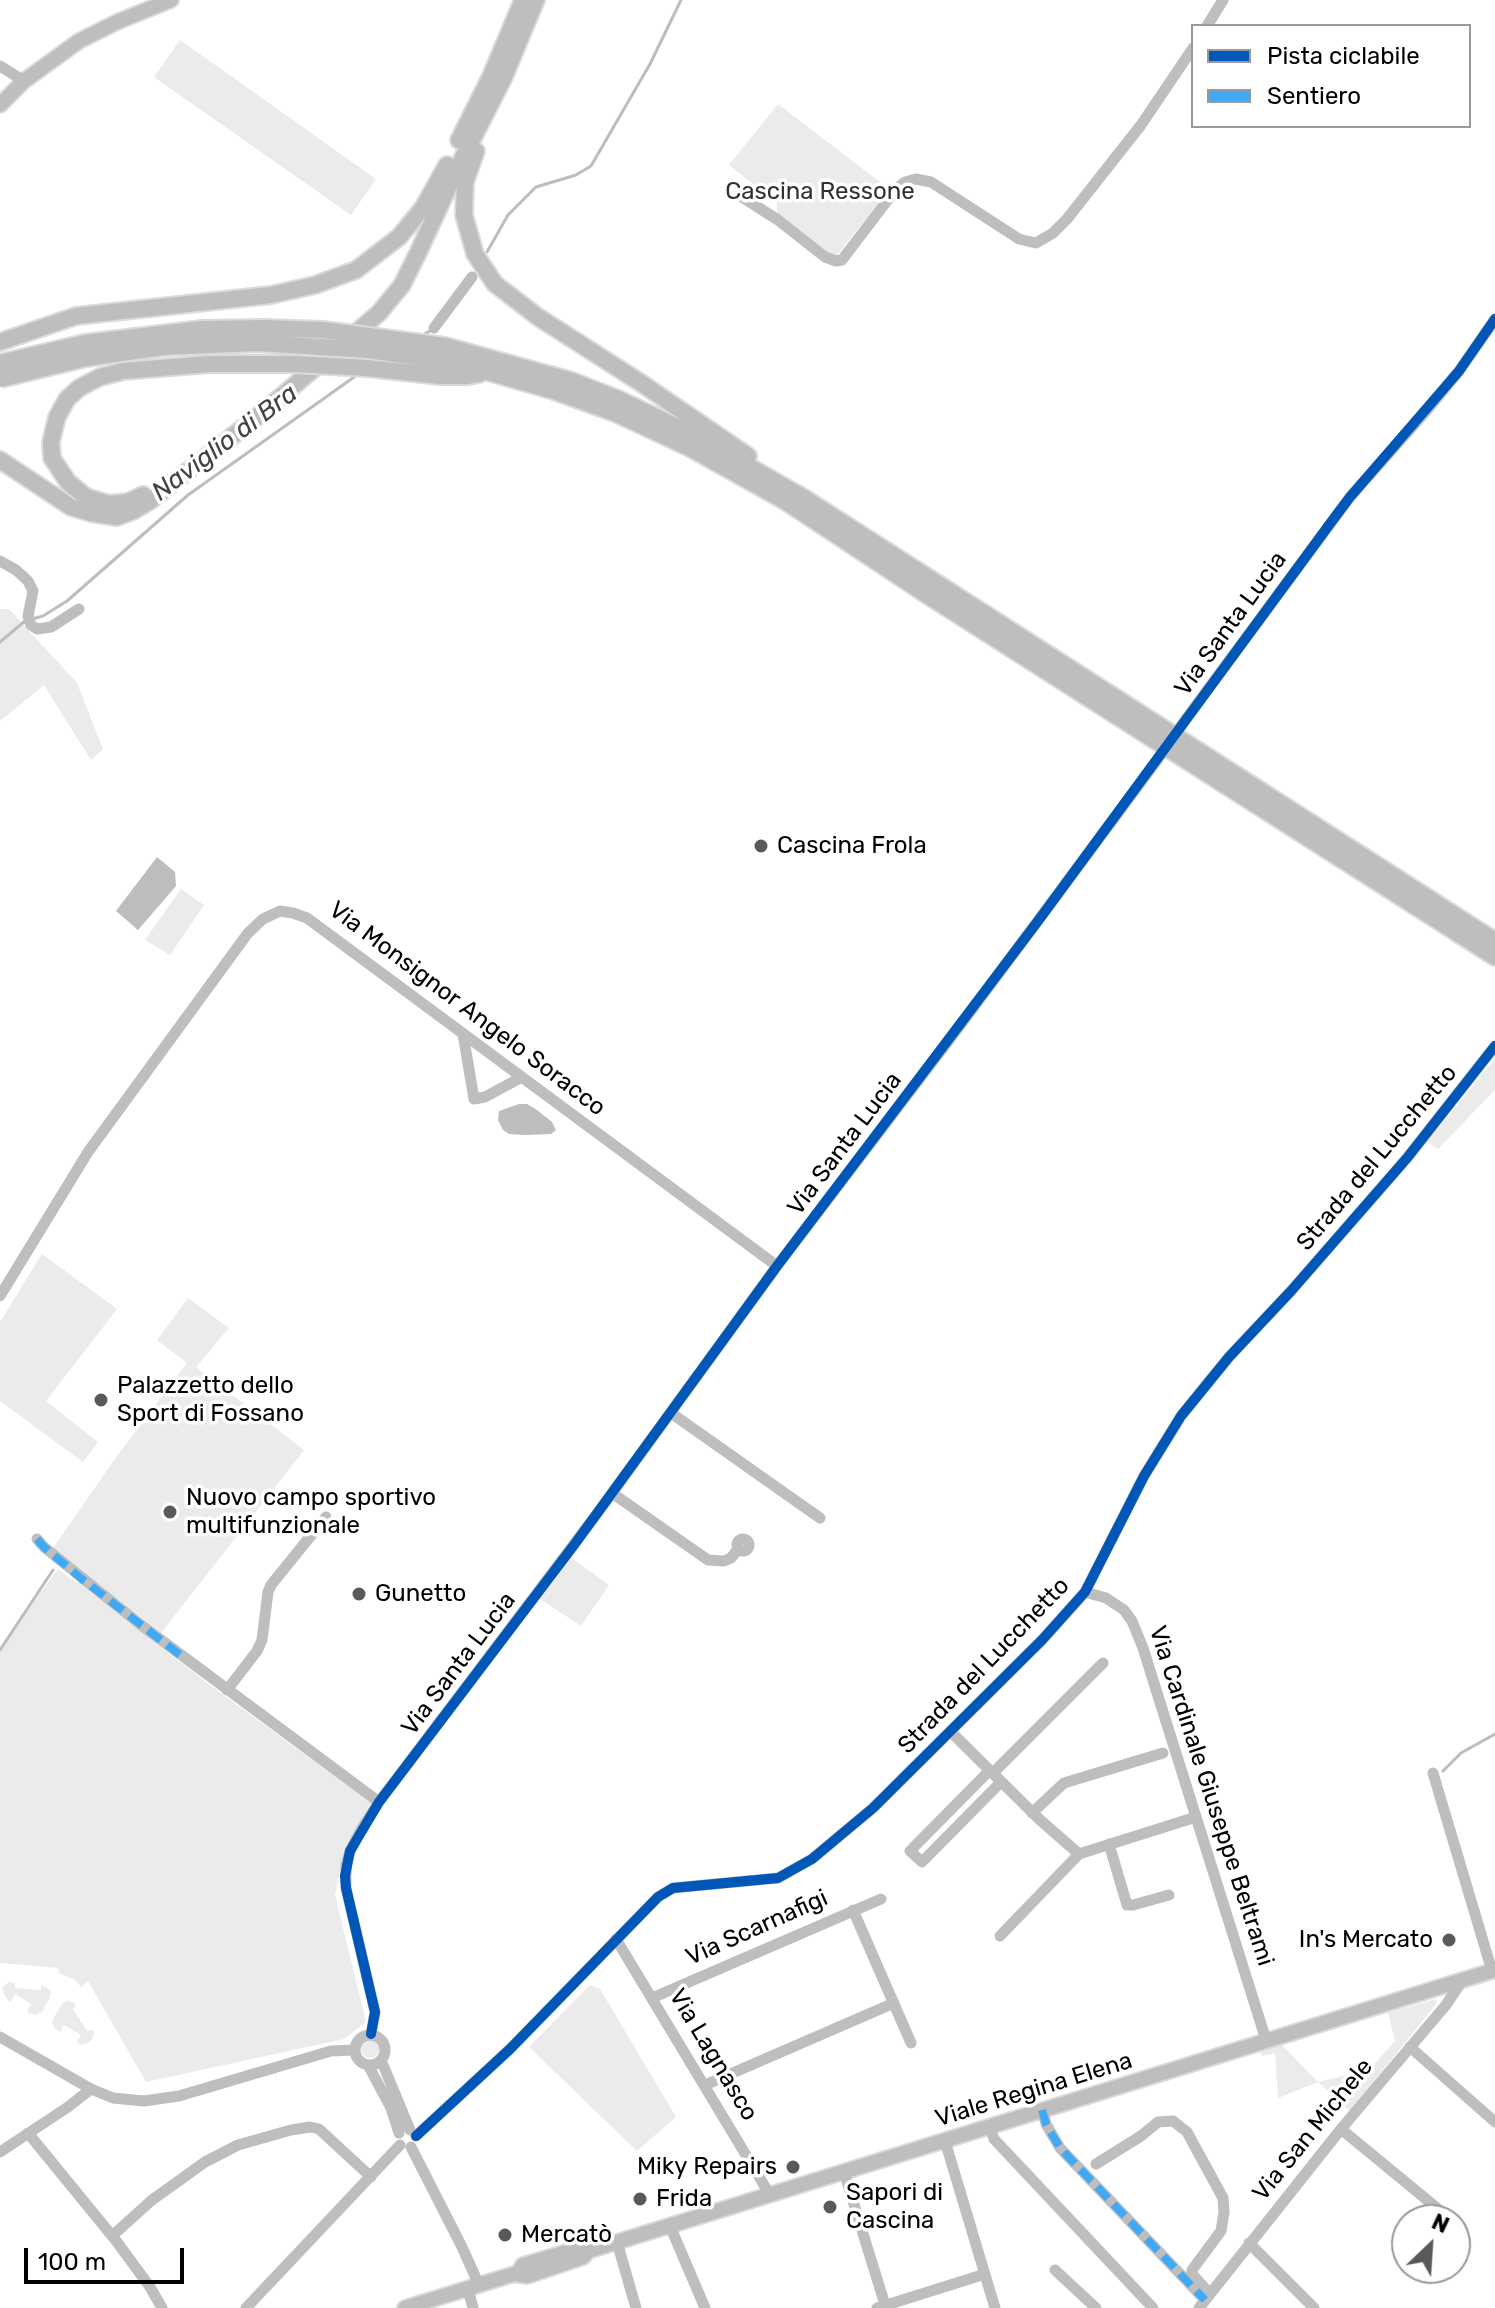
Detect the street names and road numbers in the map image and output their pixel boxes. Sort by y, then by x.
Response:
street label: Via Santa Lucia [1169,546,1293,702]
street label: Via Monsignor Angelo Soracco [323,896,611,1122]
street label: Strada del Lucchetto [1291,1059,1463,1257]
street label: Via Santa Lucia [782,1067,908,1221]
street label: Strada del Lucchetto [892,1572,1076,1760]
street label: Via Santa Lucia [396,1587,522,1741]
street label: Via Cardinale Giuseppe Beltrami [1142,1622,1280,1970]
street label: Via Scarnafigi [682,1884,832,1972]
street label: Via Lagnasco [662,1984,764,2126]
street label: Viale Regina Elena [932,2046,1136,2134]
street label: Via San Michele [1247,2053,1379,2207]

